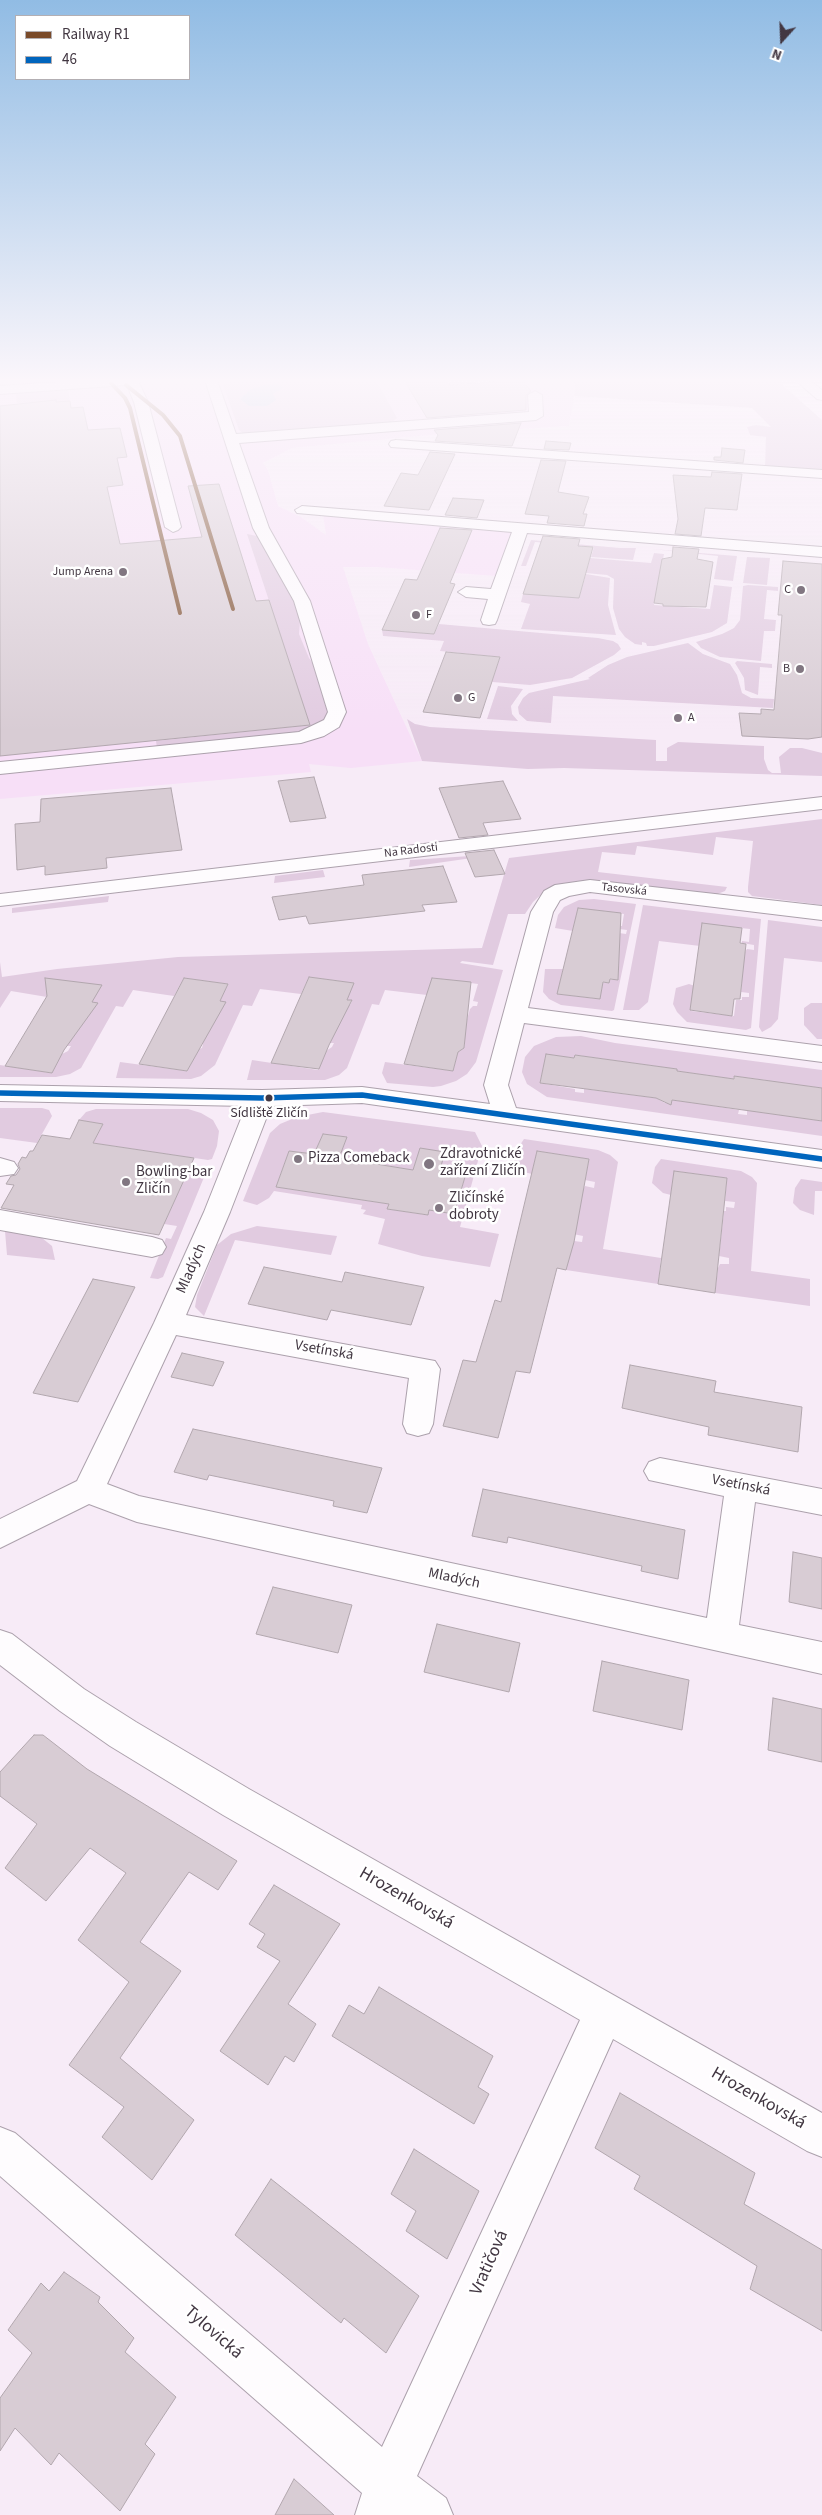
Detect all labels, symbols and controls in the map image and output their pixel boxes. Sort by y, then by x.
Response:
legend [15,15,190,80]
north arrow [757,15,807,65]
text: Railway R1 [62,24,130,45]
text: N [769,43,785,65]
text: 46 [62,49,77,70]
place label: Jump Arena [53,565,113,579]
marker: Jump Arena [117,566,129,578]
place label: C [784,583,791,597]
marker: C [795,584,807,596]
place label: F [426,608,432,622]
marker: F [410,609,422,621]
place label: B [783,662,790,676]
marker: B [794,663,806,675]
place label: G [468,691,475,705]
marker: G [452,692,464,704]
place label: A [688,711,695,725]
marker: A [672,712,684,724]
street label: Na Radosti [383,841,439,861]
street label: Tasovská [601,880,647,900]
marker: Sídliště Zličín [264,1093,274,1103]
place label: Sídliště Zličín [230,1106,308,1122]
place label: Zdravotnické zařízení Zličín [440,1146,525,1181]
place label: Pizza Comeback [308,1150,410,1168]
marker: Pizza Comeback [292,1153,304,1165]
marker: Zdravotnické zařízení Zličín [422,1157,436,1171]
place label: Bowling-bar Zličín [136,1164,212,1199]
marker: Bowling-bar Zličín [120,1176,132,1188]
place label: Zličínské dobroty [449,1190,504,1225]
marker: Zličínské dobroty [433,1202,445,1214]
street label: Mladých [173,1241,211,1297]
street label: Vsetínská [293,1337,355,1365]
street label: Vsetínská [710,1472,772,1500]
street label: Mladých [426,1565,482,1593]
street label: Hrozenkovská [355,1863,457,1935]
street label: Hrozenkovská [707,2063,809,2135]
street label: Vratičová [466,2227,514,2299]
street label: Tylovická [179,2302,247,2364]

